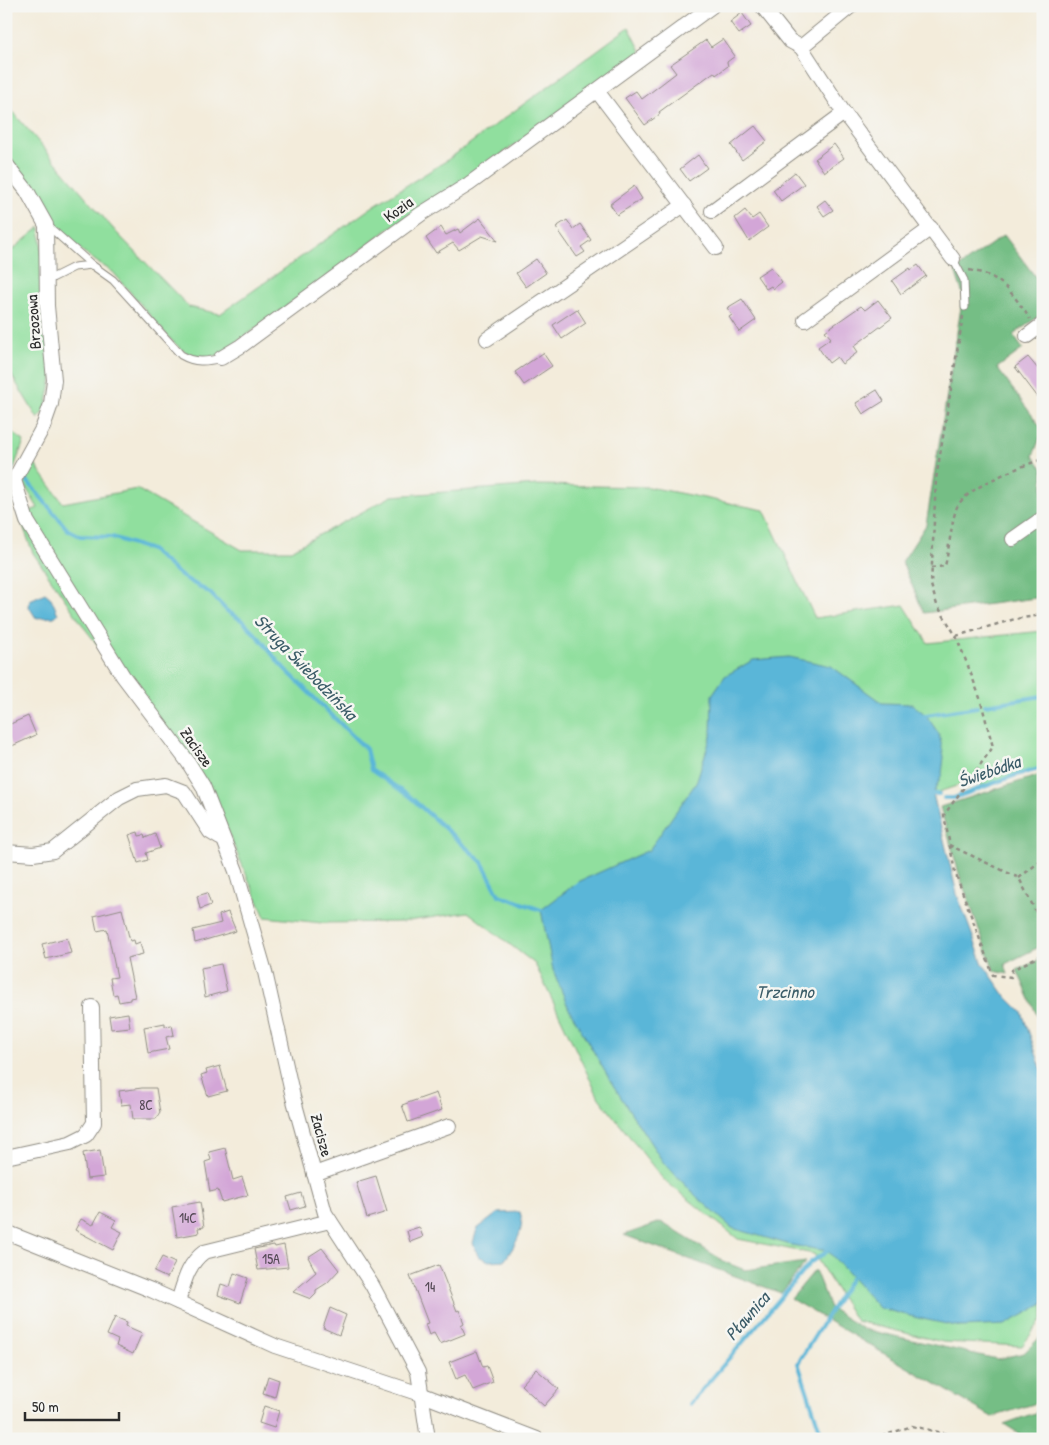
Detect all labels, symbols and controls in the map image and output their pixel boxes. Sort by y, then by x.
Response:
street label: Kozia [379,191,417,227]
street label: Brzozowa [20,294,46,350]
water label: Struga Świebodzińska [249,608,364,727]
street label: Zacisze [175,723,219,772]
water label: Świebódka [955,748,1025,793]
water label: Trzcinno [756,979,816,1004]
house number: 8C [139,1095,153,1114]
street label: Zacisze [306,1111,338,1159]
house number: 14C [179,1208,197,1227]
house number: 15A [262,1249,280,1268]
house number: 14 [425,1277,435,1296]
water label: Pławnica [719,1285,776,1346]
scale bar [25,1390,119,1422]
text: 50 m [32,1396,59,1417]

